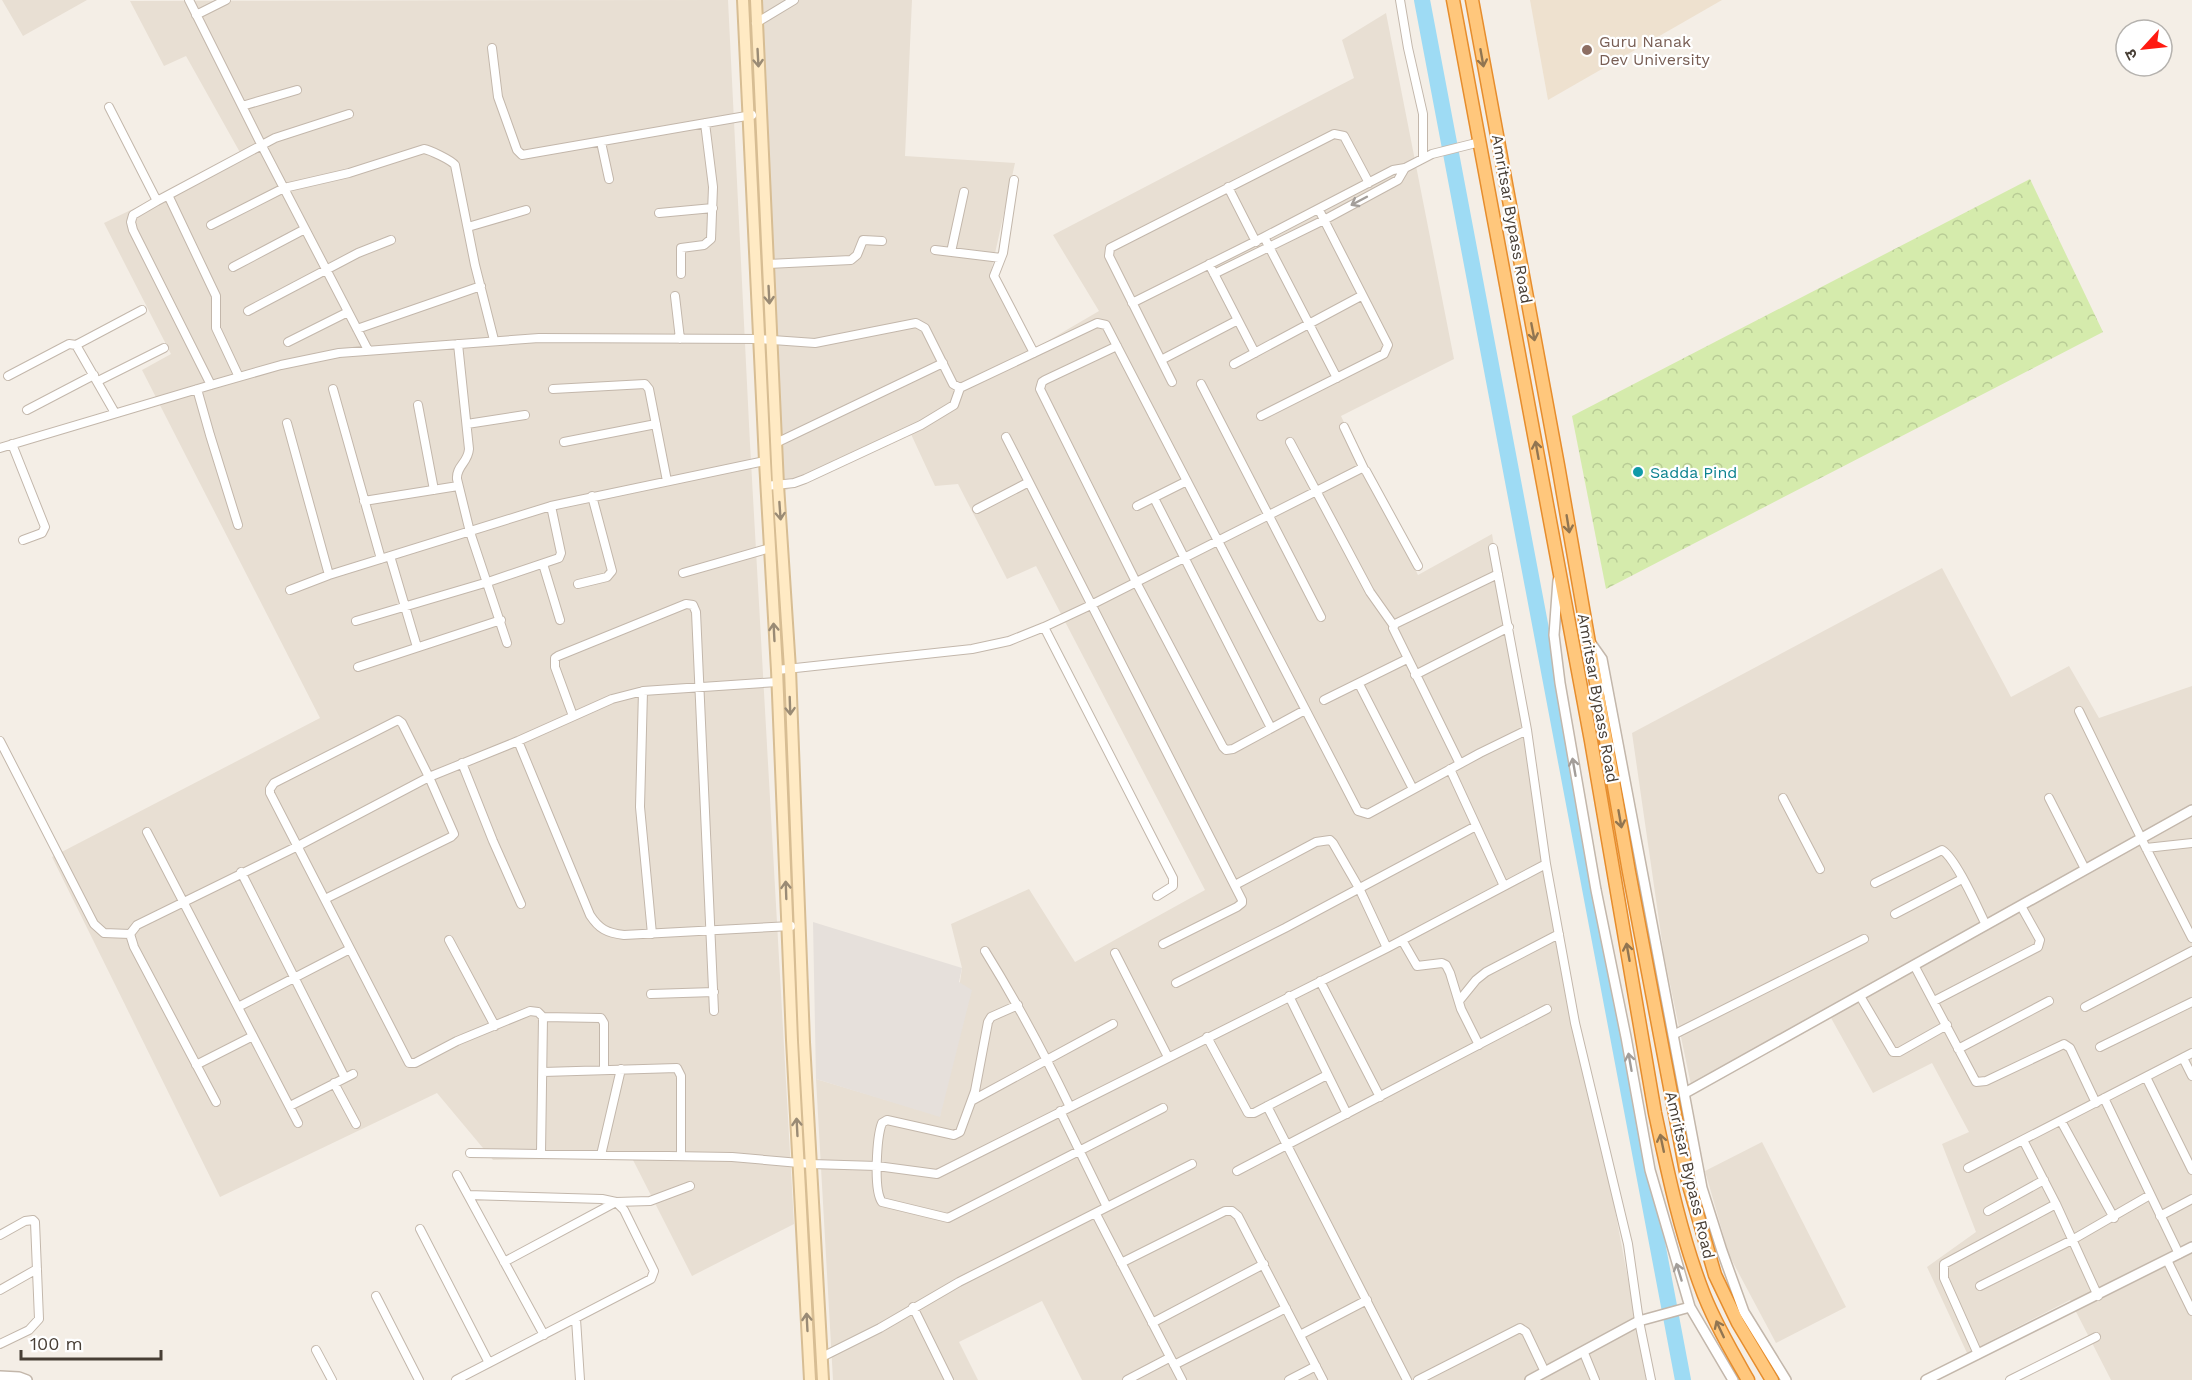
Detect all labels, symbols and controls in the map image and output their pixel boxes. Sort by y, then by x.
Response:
north arrow [2114,18,2174,78]
place label: Guru Nanak Dev University [1599,32,1710,69]
marker: Guru Nanak Dev University [1580,43,1594,57]
text: उ [2120,46,2142,63]
one-way arrow [1477,47,1488,67]
one-way arrow [753,48,764,68]
street label: Amritsar Bypass Road [1488,133,1536,305]
one-way arrow [1351,195,1368,207]
one-way arrow [764,285,775,305]
one-way arrow [1528,322,1539,341]
one-way arrow [1531,440,1542,460]
place label: Sadda Pind [1650,463,1737,482]
marker: Sadda Pind [1631,465,1645,479]
one-way arrow [774,500,785,520]
one-way arrow [1563,513,1574,533]
street label: Amritsar Bypass Road [1574,612,1622,784]
one-way arrow [769,623,780,643]
one-way arrow [785,695,796,715]
one-way arrow [1569,758,1580,777]
one-way arrow [1615,809,1626,829]
one-way arrow [780,881,791,901]
one-way arrow [1622,942,1633,962]
one-way arrow [1625,1052,1636,1072]
street label: Amritsar Bypass Road [1661,1089,1719,1261]
one-way arrow [791,1117,802,1137]
one-way arrow [1656,1134,1667,1154]
one-way arrow [1673,1263,1684,1282]
one-way arrow [802,1312,813,1332]
one-way arrow [1713,1321,1725,1339]
scale bar [21,1323,160,1361]
text: 100 m [30,1333,83,1354]

